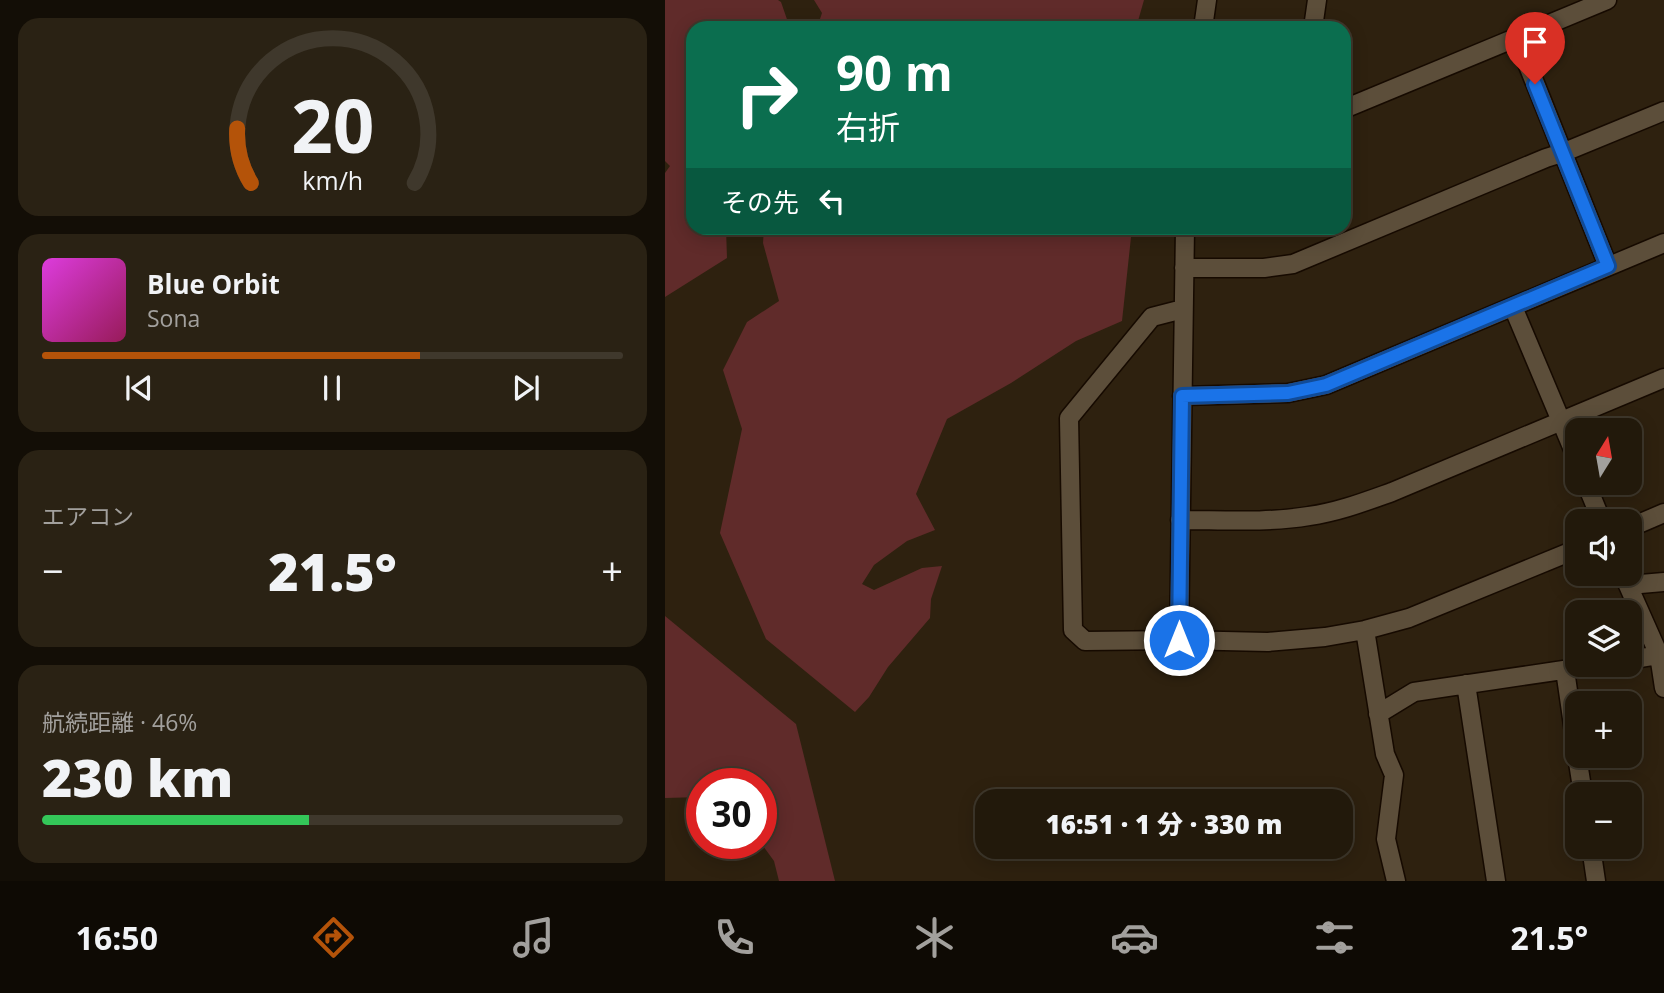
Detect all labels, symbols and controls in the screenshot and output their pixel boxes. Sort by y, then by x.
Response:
pin [1505,12.0,1565,84]
icon: arrive [1516,23,1554,61]
text: 90 m [836,39,953,105]
icon: right [721,49,812,140]
text: 20 [291,75,374,174]
text: 右折 [836,105,900,148]
text: km/h [302,163,363,197]
icon: left [813,182,851,220]
text: その先 [721,184,799,220]
text: Blue Orbit [147,266,280,302]
text: Sona [147,302,200,334]
icon: previous [120,369,158,407]
icon: pause [313,369,351,407]
icon: next [507,369,545,407]
north arrow [1565,418,1641,495]
map controls [1565,418,1642,859]
text: エアコン [42,500,134,532]
button: sound [1565,509,1642,586]
text: 21.5° [268,535,397,606]
text: − [42,544,64,596]
text: + [601,544,623,596]
button: layers [1565,600,1642,677]
position arrow [1142,603,1216,677]
button: + [1565,691,1642,768]
text: 航続距離 · 46% [42,706,197,738]
text: 230 km [42,741,233,812]
speed limit sign: 30 [686,768,777,859]
button: − [1565,782,1642,859]
text: 16:51 · 1 分 · 330 m [1046,806,1282,842]
icon: directions [309,913,358,962]
icon: music [509,913,558,962]
icon: phone [710,913,759,962]
icon: climate [910,913,959,962]
icon: car [1110,913,1159,962]
icon: filters [1310,913,1359,962]
text: 16:50 [76,916,158,959]
text: 21.5° [1511,916,1588,959]

